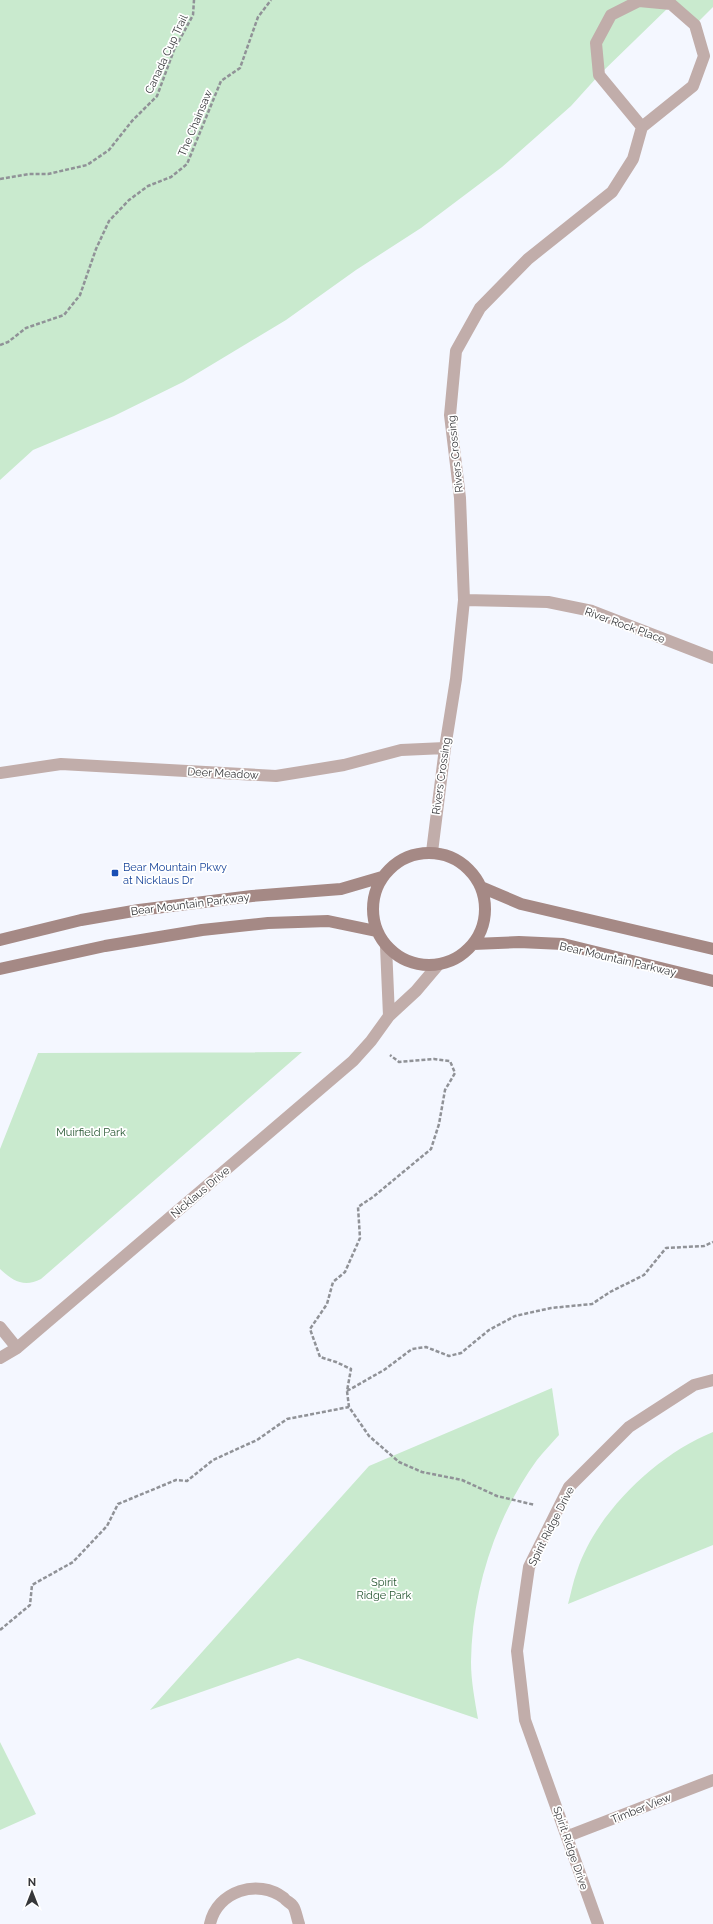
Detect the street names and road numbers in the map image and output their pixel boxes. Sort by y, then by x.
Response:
street label: Canada Cup Trail [142,13,190,96]
street label: The Chainsaw [176,88,215,159]
street label: Rivers Crossing [445,415,466,493]
street label: River Rock Place [583,605,667,646]
street label: Rivers Crossing [430,737,453,815]
street label: Deer Meadow [187,765,259,782]
street label: Bear Mountain Parkway [130,891,250,918]
street label: Bear Mountain Parkway [558,940,678,979]
street label: Nicklaus Drive [168,1164,233,1221]
street label: Spirit Ridge Drive [526,1484,577,1568]
street label: Timber View [609,1791,673,1826]
street label: Spirit Ridge Drive [550,1805,591,1892]

